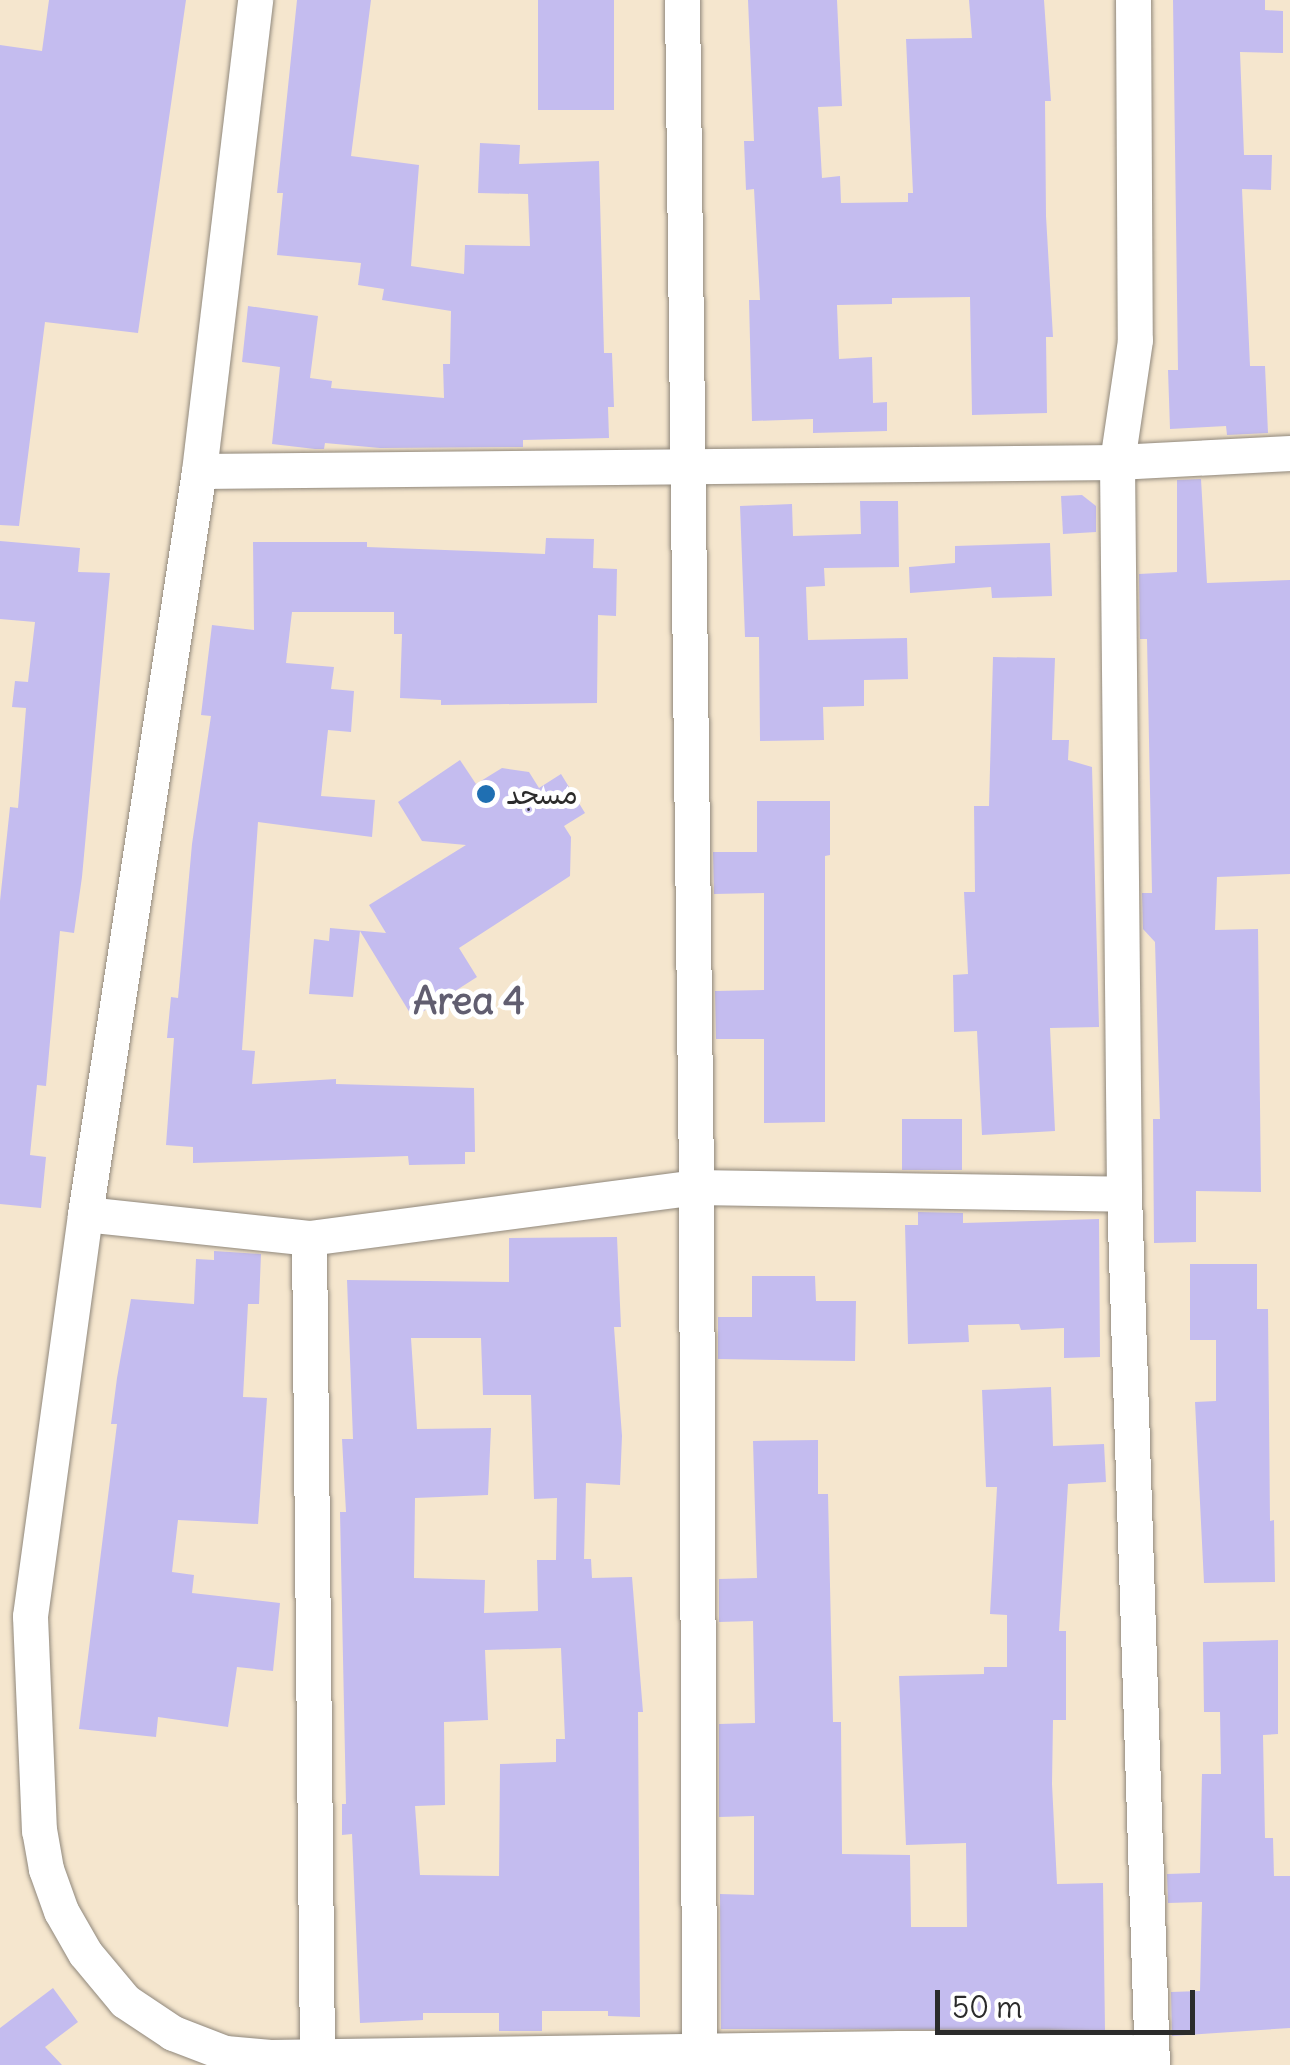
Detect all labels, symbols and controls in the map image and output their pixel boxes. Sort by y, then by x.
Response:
place label: مسجد [506,777,578,811]
marker: مسجد [475,783,497,805]
district label: Area 4 [413,978,525,1024]
scale bar [940,1970,1200,2032]
text: 50 m [952,1988,1022,2026]

